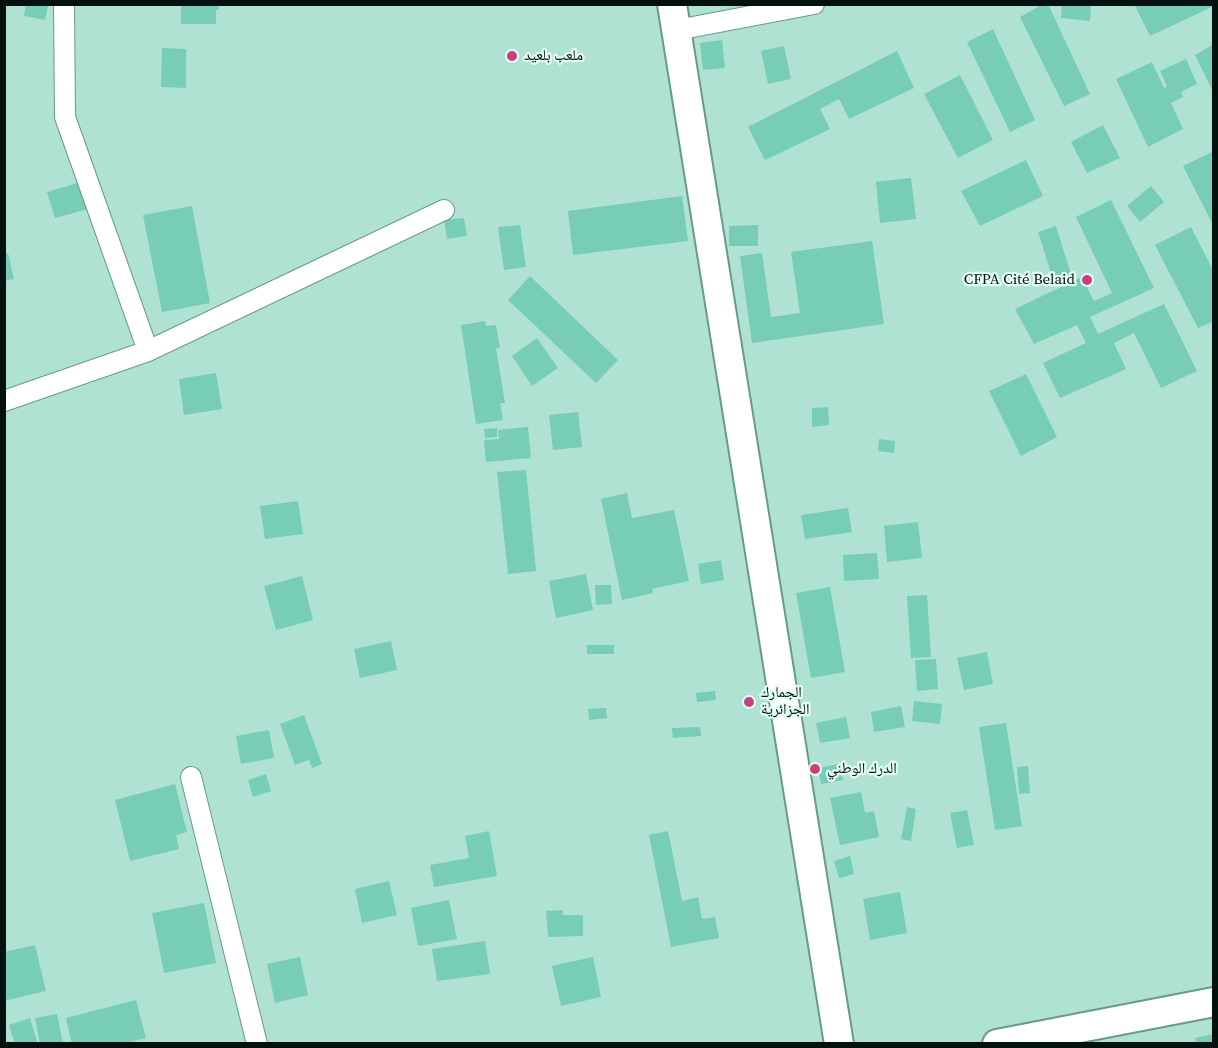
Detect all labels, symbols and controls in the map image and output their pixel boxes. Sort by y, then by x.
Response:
place label: ملعب بلعيد [524,47,583,65]
marker: ملعب بلعيد [505,49,519,63]
place label: CFPA Cité Belaid [964,271,1075,289]
marker: CFPA Cité Belaid [1080,273,1094,287]
place label: الجمارك الجزائرية [761,684,809,719]
marker: الجمارك الجزائرية [742,695,756,709]
place label: الدرك الوطني [827,760,897,778]
marker: الدرك الوطني [808,762,822,776]

